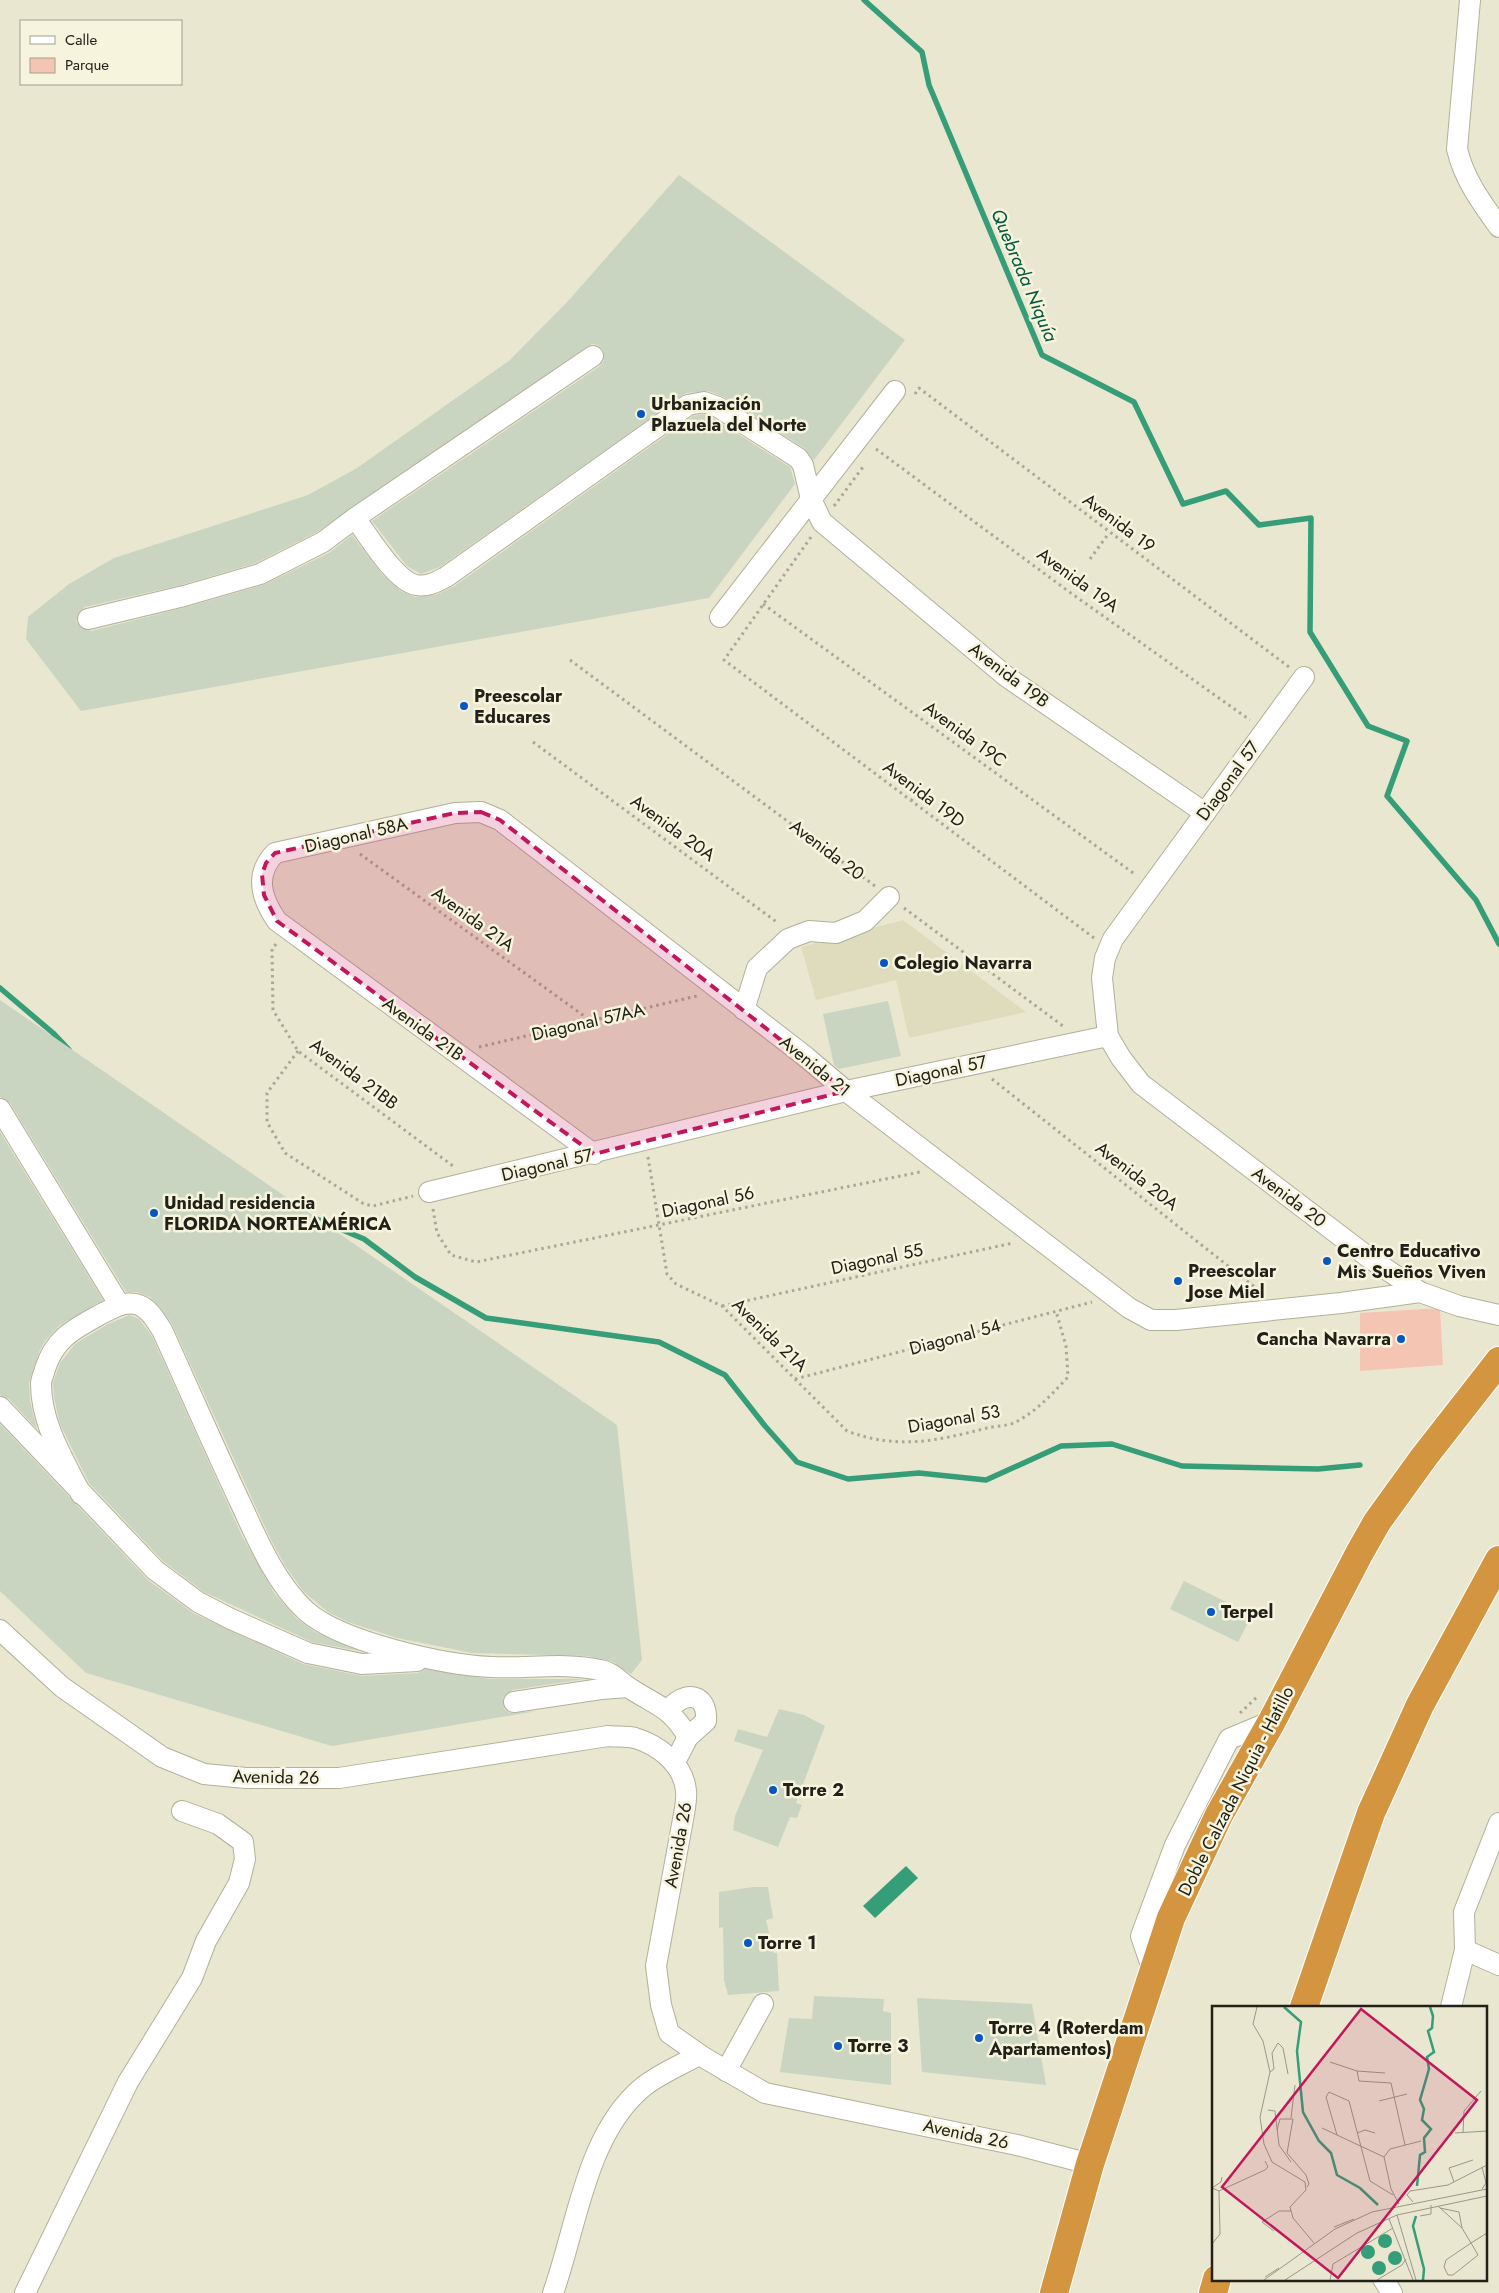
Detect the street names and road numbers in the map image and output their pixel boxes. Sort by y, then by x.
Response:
street label: Avenida 19 [1077,487,1161,559]
street label: Avenida 19A [1032,541,1124,619]
street label: Avenida 19B [963,636,1055,714]
street label: Avenida 19C [918,695,1012,773]
street label: Diagonal 57 [1190,735,1266,826]
street label: Avenida 19D [877,754,971,834]
street label: Avenida 20A [625,788,721,868]
street label: Diagonal 58A [302,811,410,859]
street label: Avenida 20 [784,813,870,887]
street label: Avenida 21A [426,880,520,958]
street label: Avenida 21B [377,991,469,1067]
street label: Diagonal 57AA [529,996,647,1048]
street label: Avenida 21 [774,1029,856,1103]
street label: Avenida 21BB [304,1032,404,1116]
street label: Diagonal 57 [893,1049,990,1093]
street label: Avenida 20A [1090,1135,1184,1217]
street label: Diagonal 57 [499,1142,596,1188]
street label: Avenida 20 [1246,1160,1332,1234]
street label: Diagonal 56 [659,1180,757,1224]
street label: Diagonal 55 [829,1237,925,1281]
street label: Avenida 21A [726,1292,814,1378]
street label: Diagonal 54 [906,1312,1004,1362]
street label: Diagonal 53 [906,1398,1002,1440]
street label: Doble Calzada Niquia - Hatillo [1172,1681,1300,1900]
street label: Avenida 26 [232,1763,320,1791]
street label: Avenida 26 [658,1800,698,1890]
street label: Avenida 26 [921,2112,1011,2156]

